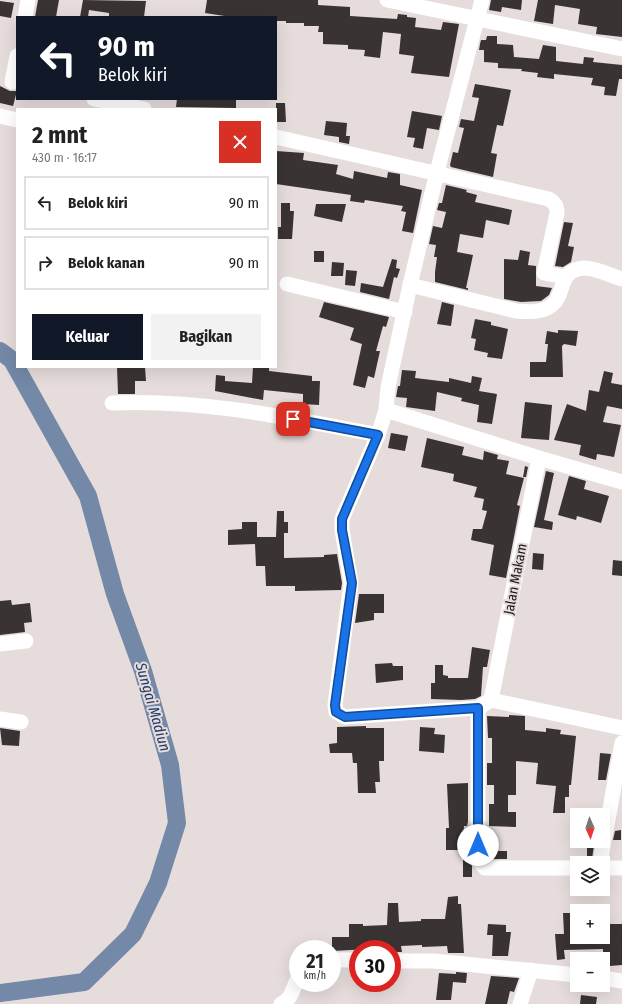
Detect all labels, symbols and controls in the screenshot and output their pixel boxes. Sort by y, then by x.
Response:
text: 90 m [98,30,155,63]
icon: left [32,32,84,84]
text: Belok kiri [98,64,167,86]
text: 2 mnt [32,121,87,149]
button: close [219,121,261,163]
text: 430 m · 16:17 [32,150,97,165]
icon: left [34,192,56,214]
text: Belok kiri [68,194,128,212]
text: 90 m [229,194,259,212]
icon: right [34,252,56,274]
text: Belok kanan [68,254,145,272]
text: 90 m [229,254,259,272]
button: Keluar [32,314,143,360]
button: Bagikan [151,314,261,360]
pin [276,402,310,436]
icon: arrive [282,408,304,430]
street label: Jalan Makam [500,542,531,616]
water label: Sungai Madiun [131,660,174,753]
north arrow [570,808,610,848]
map controls [570,808,610,992]
position arrow [457,824,499,866]
button: layers [570,856,610,896]
button: + [570,904,610,944]
speed limit sign: 30 [349,940,401,992]
text: 21 [306,949,324,973]
button: − [570,952,610,992]
text: km/h [304,970,326,982]

